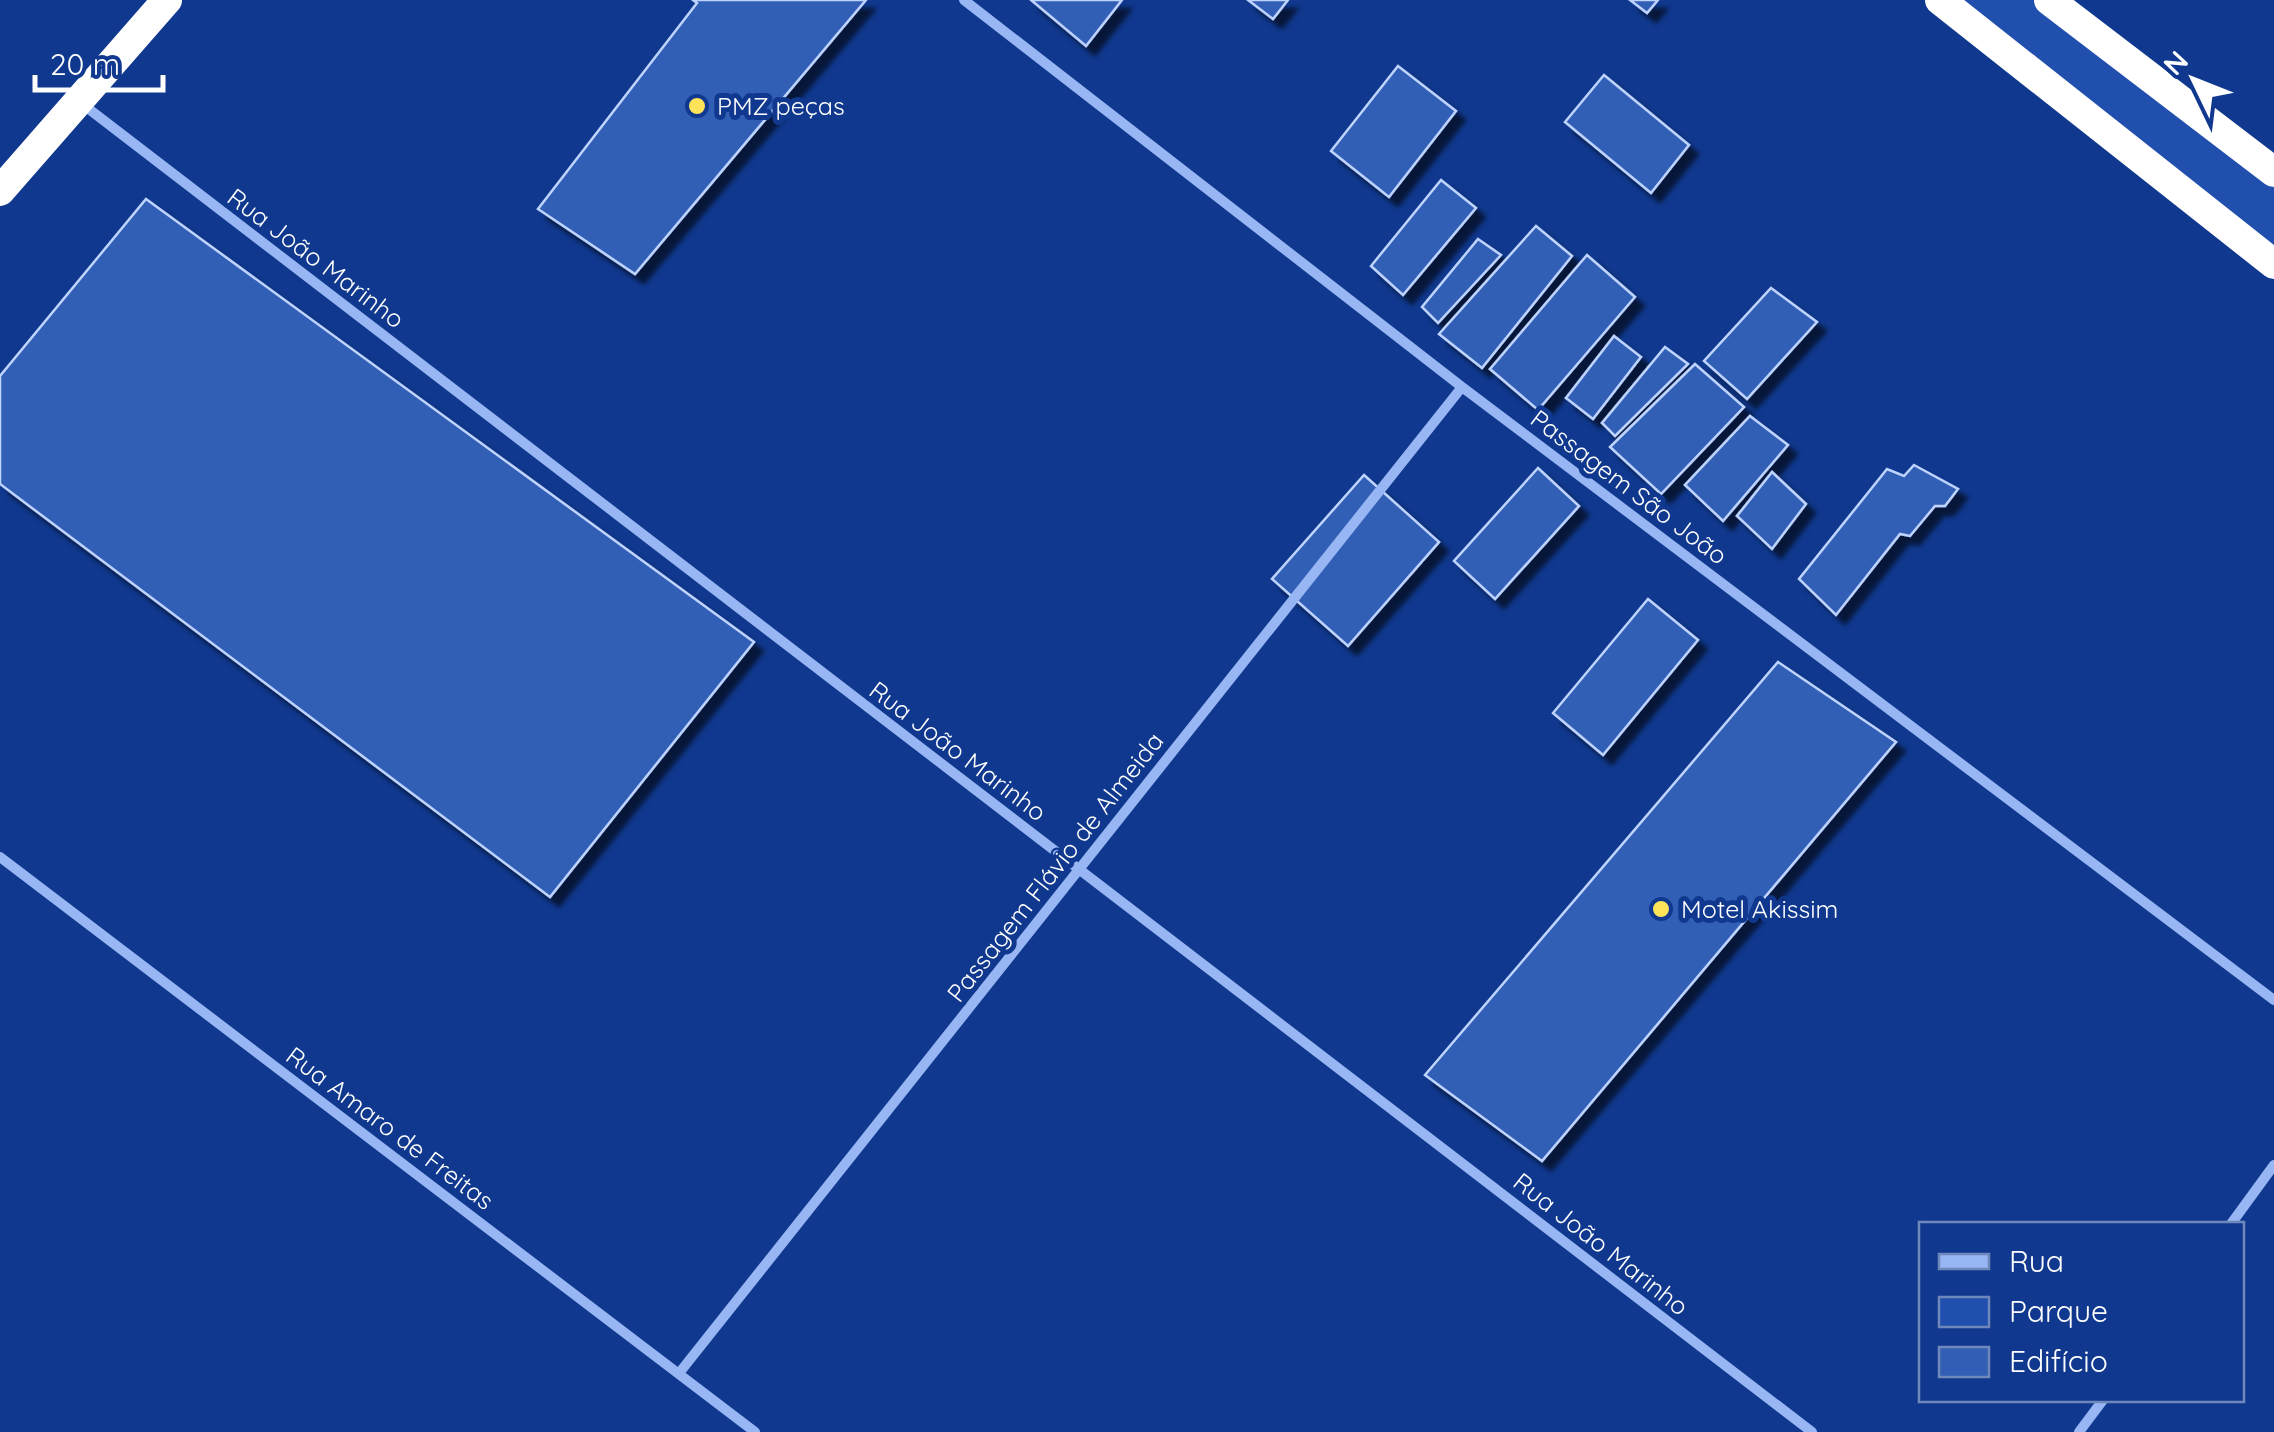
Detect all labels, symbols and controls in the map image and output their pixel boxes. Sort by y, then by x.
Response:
scale bar [35,30,162,92]
north arrow [2144,30,2244,130]
text: N [2156,43,2195,82]
text: 20 m [50,45,120,83]
place label: PMZ peças [717,90,845,121]
marker: PMZ peças [686,95,708,117]
street label: Rua João Marinho [222,181,411,334]
street label: Passagem São João [1525,402,1734,571]
street label: Rua João Marinho [864,674,1053,827]
street label: Passagem Flávio de Almeida [940,726,1169,1008]
place label: Motel Akissim [1681,893,1838,924]
marker: Motel Akissim [1650,898,1672,920]
street label: Rua Amaro de Freitas [280,1039,500,1216]
street label: Rua João Marinho [1508,1166,1695,1322]
legend [1919,1222,2244,1402]
text: Rua [2009,1242,2064,1280]
text: Parque [2009,1292,2108,1330]
text: Edifício [2009,1342,2108,1380]

